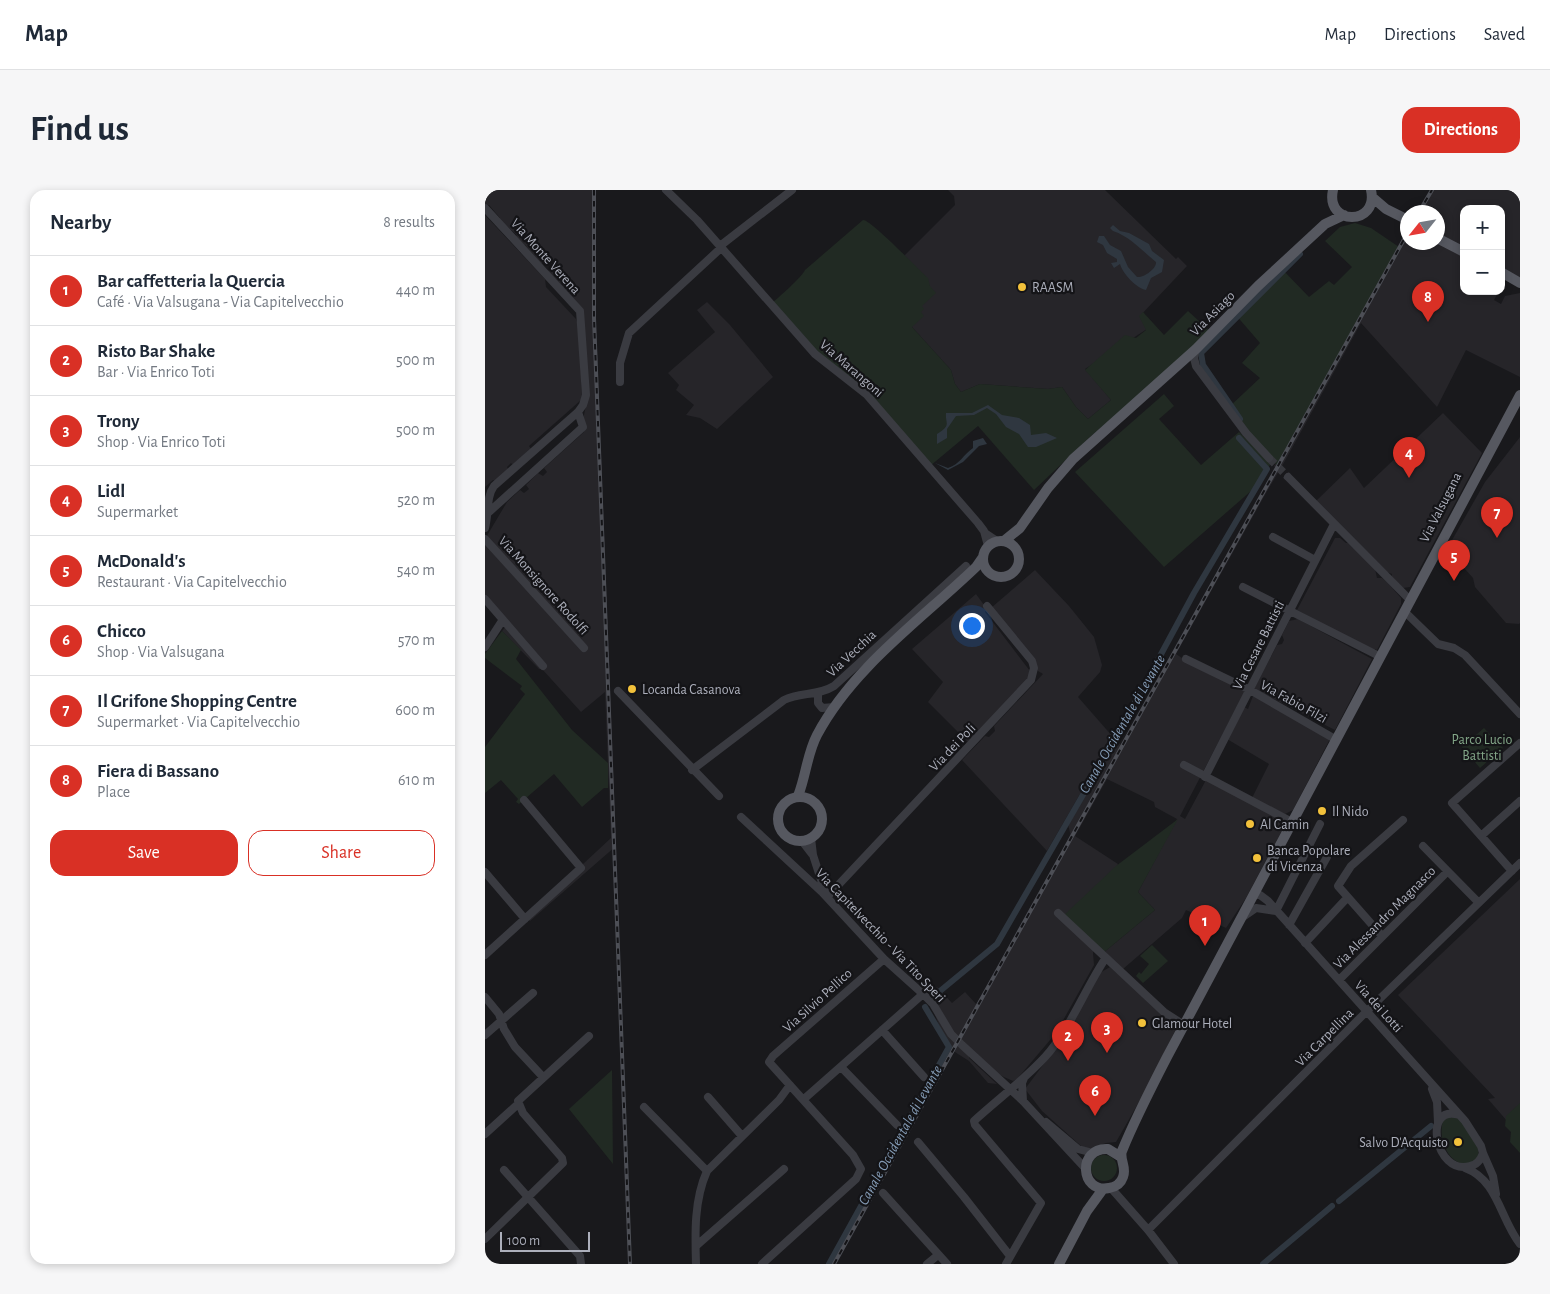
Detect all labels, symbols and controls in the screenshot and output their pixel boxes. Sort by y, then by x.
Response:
text: Map [25,22,68,46]
text: Map [1325,26,1356,44]
text: Directions [1384,26,1456,44]
text: Saved [1484,26,1525,44]
button: Directions [1402,107,1520,153]
text: Find us [30,112,129,147]
north arrow [1400,205,1445,250]
map controls [1460,205,1505,295]
button: + [1460,205,1505,250]
text: Nearby [50,212,111,233]
text: 8 results [383,214,435,230]
street label: Via Monte Verena [508,216,583,297]
button: − [1460,250,1505,295]
text: Bar caffetteria la Quercia [97,272,285,291]
marker: RAASM [1016,281,1028,293]
place label: RAASM [1032,281,1074,295]
pin: 8 [1412,281,1444,322]
text: 1 [63,282,69,298]
text: 440 m [396,282,435,298]
street label: Via Asiago [1188,289,1238,339]
text: Café · Via Valsugana - Via Capitelvecchio [97,294,344,310]
street label: Via Marangoni [817,337,886,400]
text: Risto Bar Shake [97,342,215,361]
text: 2 [62,352,70,368]
text: 500 m [396,352,435,368]
text: Bar · Via Enrico Toti [97,364,215,380]
text: Trony [97,412,140,431]
text: 3 [63,422,69,438]
text: 500 m [396,422,435,438]
text: Shop · Via Enrico Toti [97,434,226,450]
pin: 4 [1393,437,1425,478]
street label: Via Valsugana [1417,470,1465,545]
text: Lidl [97,482,125,501]
text: 4 [62,492,70,508]
text: 520 m [397,492,435,508]
pin: 7 [1481,497,1513,538]
text: Supermarket [97,504,178,520]
street label: Via Monsignore Rodolfi [496,534,591,638]
pin: 5 [1438,540,1470,581]
text: McDonald's [97,552,186,571]
text: 5 [63,562,69,578]
text: 540 m [397,562,435,578]
text: Restaurant · Via Capitelvecchio [97,574,287,590]
street label: Via Cesare Battisti [1230,599,1287,692]
your location [959,613,985,639]
text: Chicco [97,622,146,641]
street label: Via Vecchia [824,627,879,680]
text: 6 [62,632,70,648]
text: 570 m [398,632,435,648]
text: Shop · Via Valsugana [97,644,225,660]
water label: Canale Occidentale di Levante [1077,652,1168,796]
street label: Via Fabio Filzi [1258,678,1329,726]
marker: Locanda Casanova [626,683,638,695]
place label: Locanda Casanova [642,683,741,697]
text: Il Grifone Shopping Centre [97,692,297,711]
text: 7 [63,702,69,718]
text: 600 m [395,702,435,718]
text: Supermarket · Via Capitelvecchio [97,714,300,730]
street label: Via dei Poli [927,721,979,774]
park label: Parco Lucio Battisti [1452,733,1513,763]
text: Fiera di Bassano [97,762,219,781]
text: 8 [62,772,70,788]
text: 610 m [398,772,435,788]
text: Place [97,784,130,800]
marker: Il Nido [1316,805,1328,817]
place label: Il Nido [1332,805,1369,819]
marker: Al Camin [1244,818,1256,830]
place label: Al Camin [1260,818,1309,832]
button: Save [50,830,238,876]
button: Share [248,830,435,876]
place label: Banca Popolare di Vicenza [1267,844,1350,874]
marker: Banca Popolare di Vicenza [1251,852,1263,864]
street label: Via Alessandro Magnasco [1331,864,1439,972]
street label: Via Capitelvecchio - Via Tito Speri [813,866,948,1005]
pin: 1 [1189,905,1221,946]
street label: Via Silvio Pellico [780,966,855,1035]
street label: Via dei Lotti [1352,978,1405,1035]
street label: Via Carpellina [1293,1006,1357,1069]
pin: 3 [1091,1012,1123,1053]
marker: Glamour Hotel [1136,1017,1148,1029]
place label: Glamour Hotel [1152,1017,1232,1031]
pin: 2 [1052,1020,1084,1061]
water label: Canale Occidentale di Levante [856,1063,945,1208]
pin: 6 [1079,1075,1111,1116]
place label: Salvo D'Acquisto [1359,1136,1448,1150]
marker: Salvo D'Acquisto [1452,1136,1464,1148]
scale bar [500,1229,590,1252]
text: 100 m [507,1234,540,1248]

